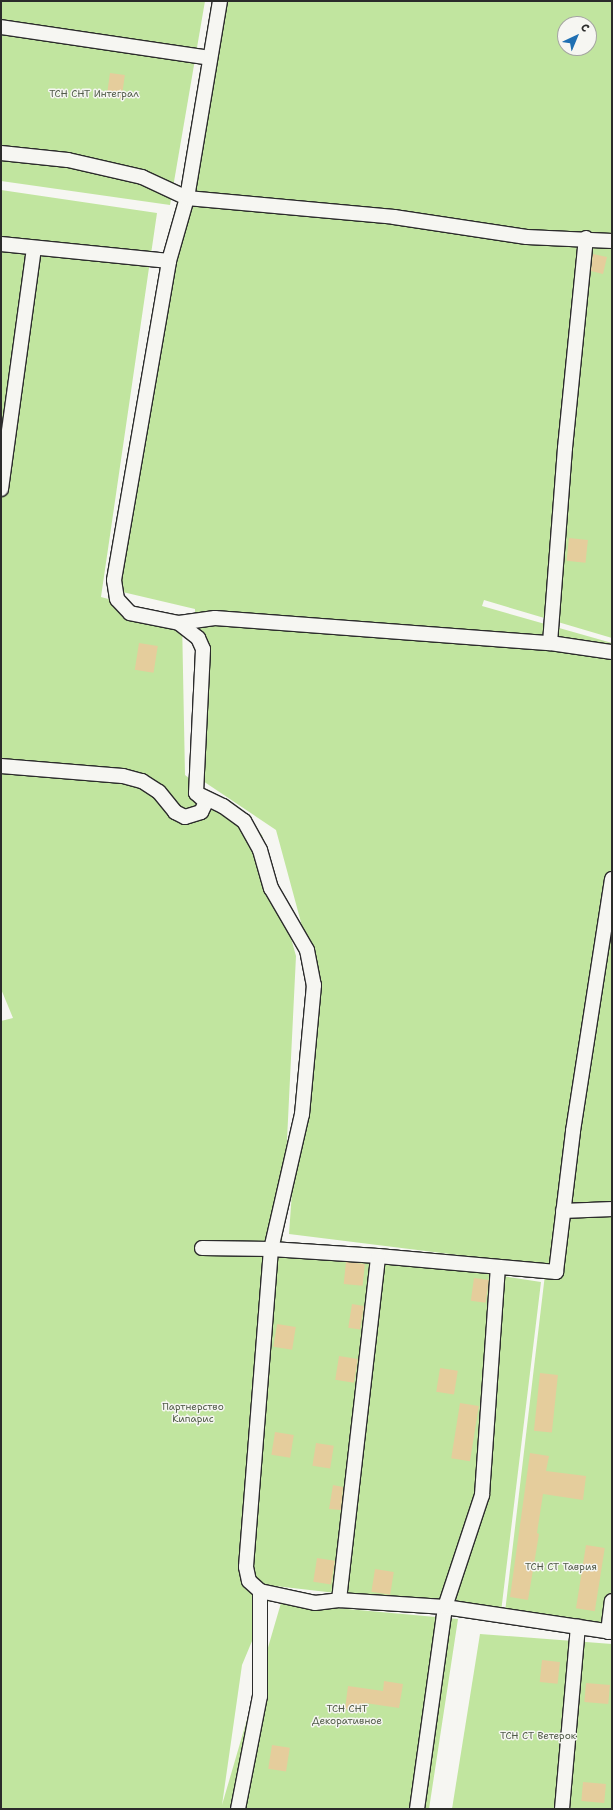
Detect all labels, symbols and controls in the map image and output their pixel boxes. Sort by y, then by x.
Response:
north arrow [557,16,597,56]
text: С [577,20,593,35]
park label: ТСН СНТ Интеграл [49,88,139,100]
park label: Партнерство Кипарис [162,1400,224,1424]
park label: ТСН СТ Таврия [525,1561,597,1573]
park label: ТСН СНТ Декоративное [312,1702,382,1726]
park label: ТСН СТ Ветерок [500,1730,576,1742]

